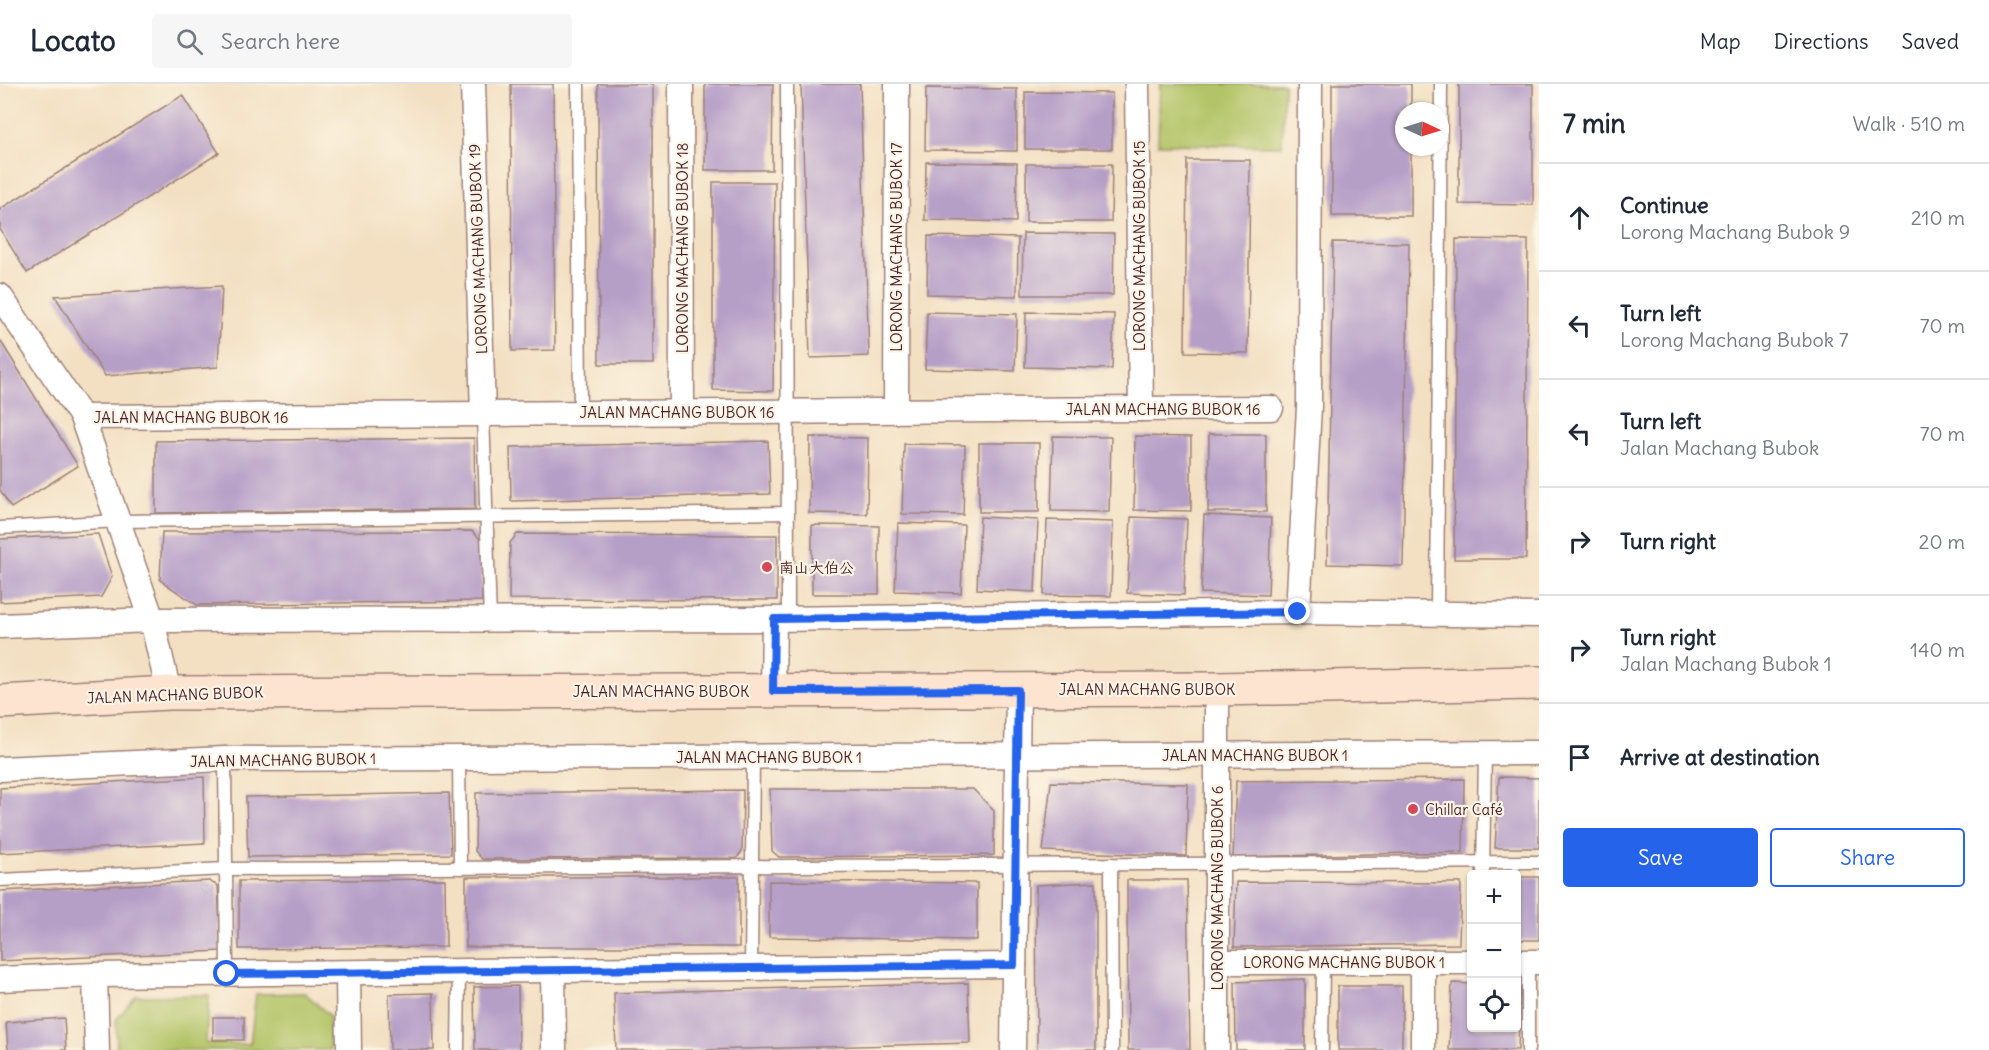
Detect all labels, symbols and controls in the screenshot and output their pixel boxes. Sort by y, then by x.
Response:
search box [152,14,572,68]
text: Locato [30,23,116,59]
icon: search [173,25,206,58]
text: Search here [221,27,340,55]
text: Map [1700,28,1741,55]
text: Directions [1774,28,1868,55]
text: Saved [1901,28,1959,55]
north arrow [1395,102,1449,156]
text: 7 min [1563,107,1626,140]
text: Walk · 510 m [1853,111,1965,136]
street label: LORONG MACHANG BUBOK 15 [1130,141,1149,351]
street label: LORONG MACHANG BUBOK 17 [887,142,906,352]
street label: LORONG MACHANG BUBOK 19 [465,143,491,355]
street label: LORONG MACHANG BUBOK 18 [673,143,692,353]
text: Continue [1620,191,1709,219]
icon: ahead [1563,201,1596,234]
text: 210 m [1911,205,1965,230]
text: Lorong Machang Bubok 9 [1620,219,1850,244]
text: Turn left [1620,299,1701,327]
icon: left [1563,309,1596,342]
text: 70 m [1920,313,1965,338]
text: Lorong Machang Bubok 7 [1620,327,1848,352]
street label: JALAN MACHANG BUBOK 16 [1066,400,1260,419]
street label: JALAN MACHANG BUBOK 16 [580,403,774,422]
text: Turn left [1620,407,1701,435]
street label: JALAN MACHANG BUBOK 16 [94,408,288,427]
icon: left [1563,417,1596,450]
text: 70 m [1920,421,1965,446]
text: Jalan Machang Bubok [1620,435,1819,460]
icon: right [1563,525,1596,558]
text: Turn right [1620,527,1716,555]
text: 20 m [1919,529,1965,554]
place label: 南山大伯公 [779,558,854,577]
marker: 南山大伯公 [760,560,774,574]
route end [1284,598,1310,624]
text: Turn right [1620,623,1716,651]
icon: right [1563,633,1596,666]
text: 140 m [1910,637,1965,662]
text: Jalan Machang Bubok 1 [1620,651,1832,676]
street label: JALAN MACHANG BUBOK [1059,680,1236,699]
street label: JALAN MACHANG BUBOK [86,682,264,708]
street label: JALAN MACHANG BUBOK [573,682,750,701]
icon: arrive [1563,741,1596,774]
text: Arrive at destination [1620,743,1820,771]
street label: JALAN MACHANG BUBOK 1 [1162,746,1348,765]
street label: JALAN MACHANG BUBOK 1 [676,748,862,767]
street label: JALAN MACHANG BUBOK 1 [190,749,376,771]
street label: LORONG MACHANG BUBOK 6 [1208,786,1227,990]
place label: Chillar Café [1425,800,1503,819]
marker: Chillar Café [1406,802,1420,816]
button: Save [1563,828,1758,887]
button: Share [1770,828,1965,887]
map controls [1467,870,1521,1032]
button: + [1467,870,1521,924]
button: − [1467,924,1521,978]
street label: LORONG MACHANG BUBOK 1 [1243,953,1445,972]
route start [213,960,239,986]
button: locate [1467,978,1521,1032]

